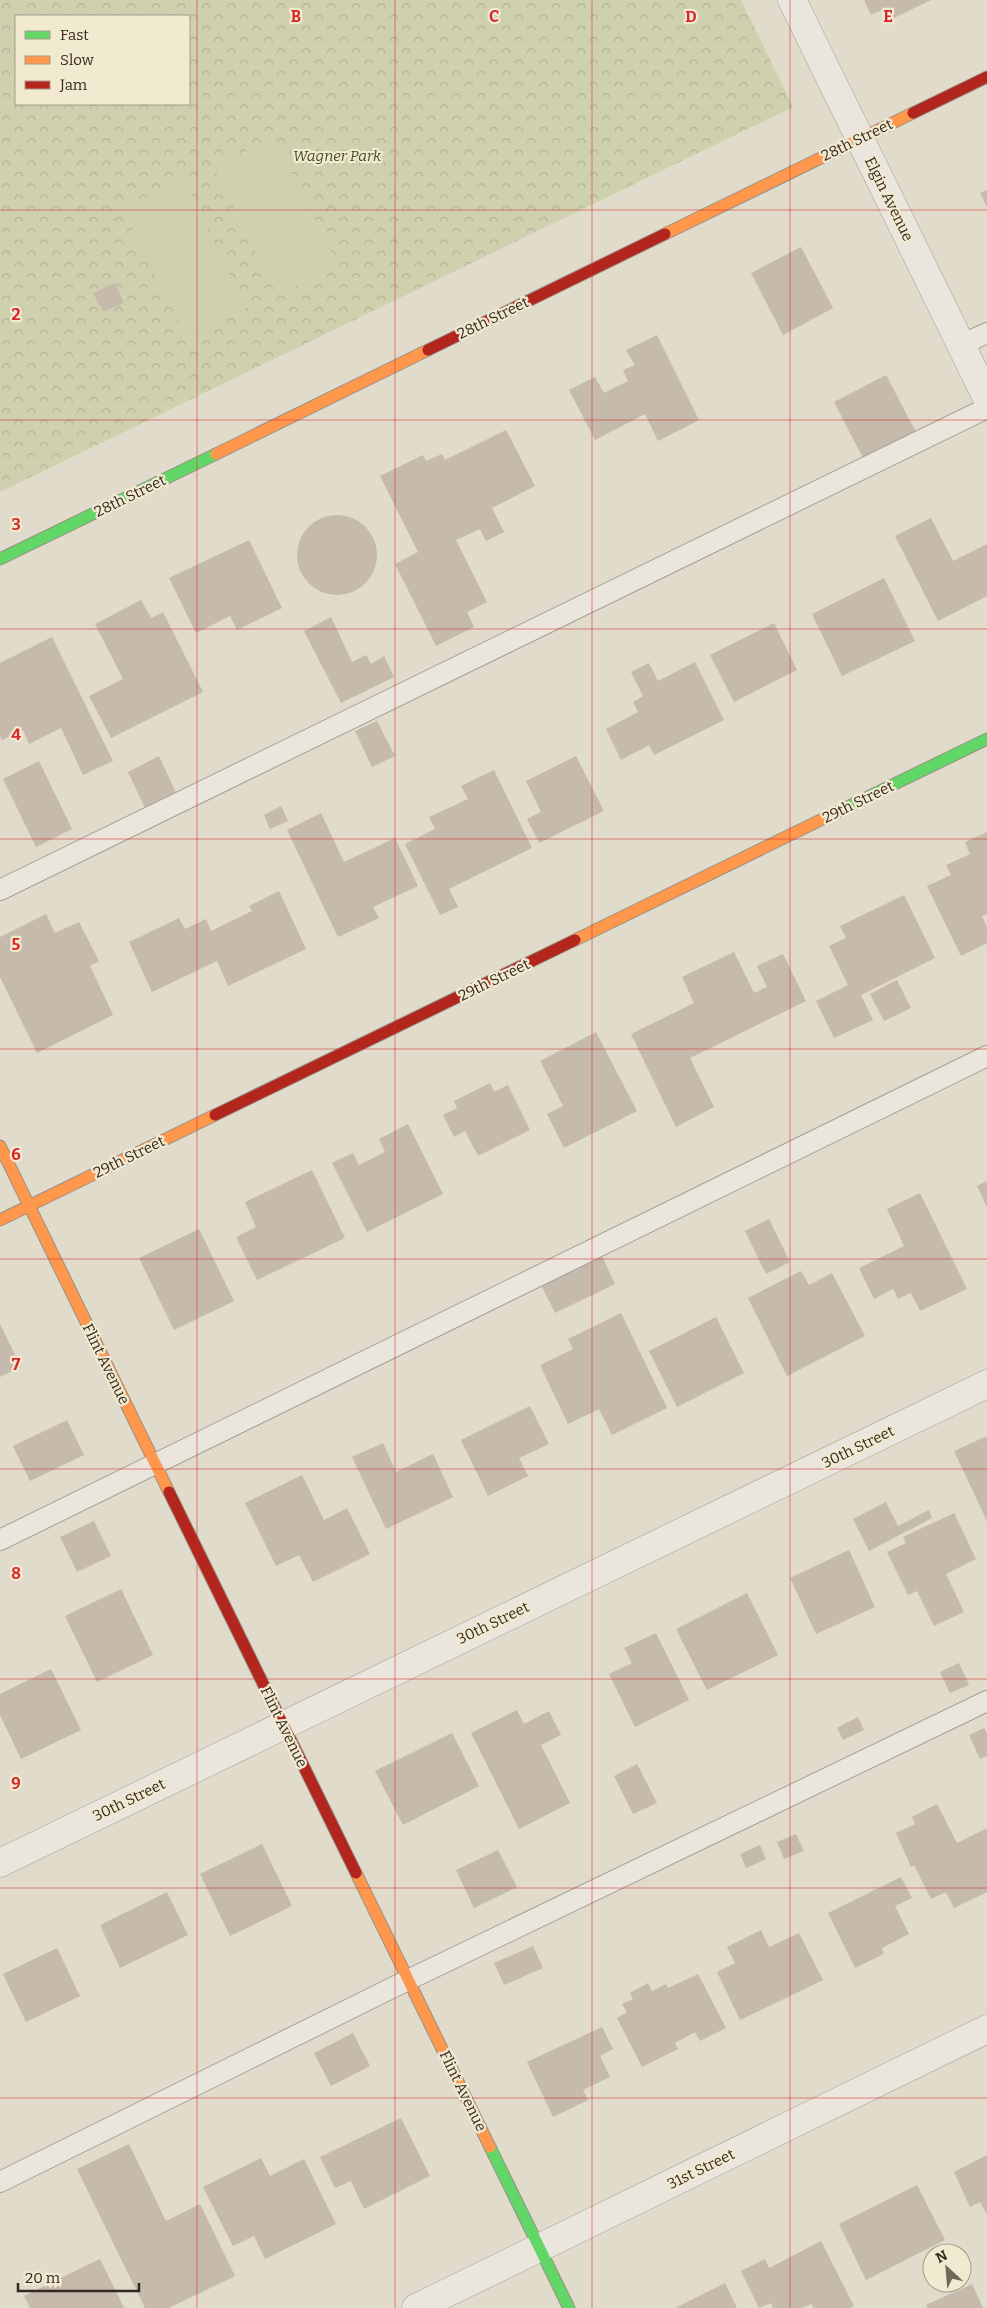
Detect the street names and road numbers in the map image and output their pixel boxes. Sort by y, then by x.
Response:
street label: 28th Street [818,115,896,165]
street label: Elgin Avenue [861,154,917,244]
street label: 28th Street [454,293,532,343]
street label: 28th Street [91,471,169,521]
street label: 29th Street [819,777,897,827]
street label: 29th Street [455,955,533,1005]
street label: 29th Street [90,1132,168,1182]
street label: Flint Avenue [79,1321,133,1407]
street label: 30th Street [819,1422,898,1472]
street label: 30th Street [454,1598,533,1648]
street label: Flint Avenue [257,1684,311,1770]
street label: 30th Street [90,1775,169,1825]
street label: Flint Avenue [436,2048,490,2134]
street label: 31st Street [664,2145,738,2193]

